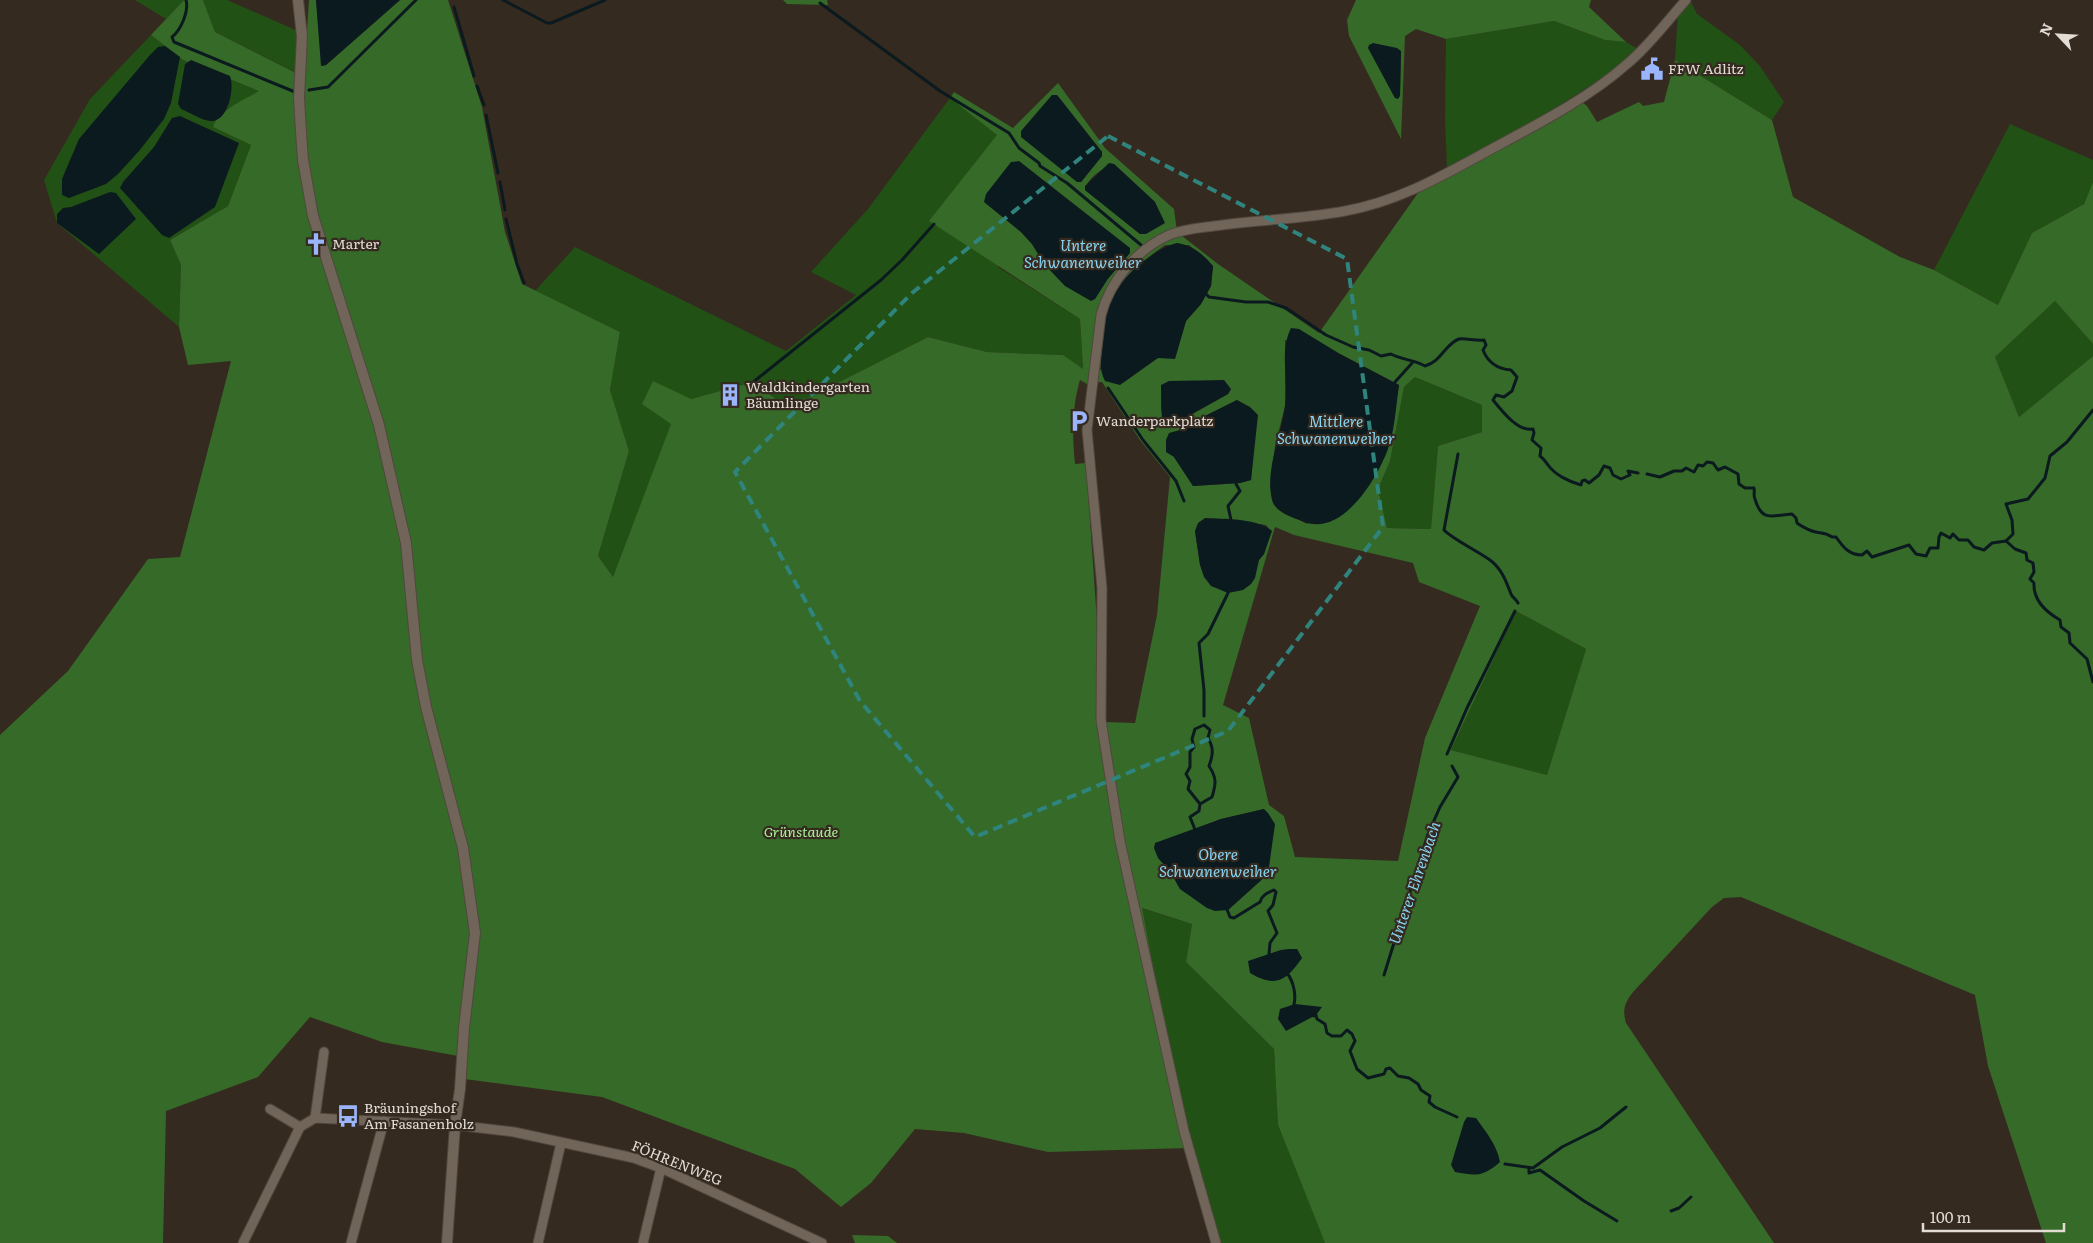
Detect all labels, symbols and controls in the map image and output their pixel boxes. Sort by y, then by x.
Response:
north arrow [2033,10,2083,60]
text: N [2034,19,2057,39]
public building icon: FFW Adlitz [1639,56,1665,82]
place label: FFW Adlitz [1668,58,1744,78]
church icon: Marter [303,231,329,257]
place label: Marter [332,233,380,253]
water label: Untere Schwanenweiher [1024,233,1142,273]
place label: Waldkindergarten Bäumlinge [746,376,870,412]
building icon: Waldkindergarten Bäumlinge [717,382,743,408]
parking icon: Wanderparkplatz [1066,408,1092,434]
water label: Mittlere Schwanenweiher [1277,409,1395,449]
place label: Wanderparkplatz [1096,410,1214,430]
water label: Unterer Ehrenbach [1382,818,1445,947]
park label: Grünstaude [764,821,839,841]
water label: Obere Schwanenweiher [1159,842,1277,882]
place label: Bräuningshof Am Fasanenholz [364,1097,474,1133]
bus stop icon: Bräuningshof Am Fasanenholz [335,1103,361,1129]
street label: FÖHRENWEG [629,1135,726,1190]
scale bar [1923,1200,2064,1232]
text: 100 m [1930,1205,1971,1228]

